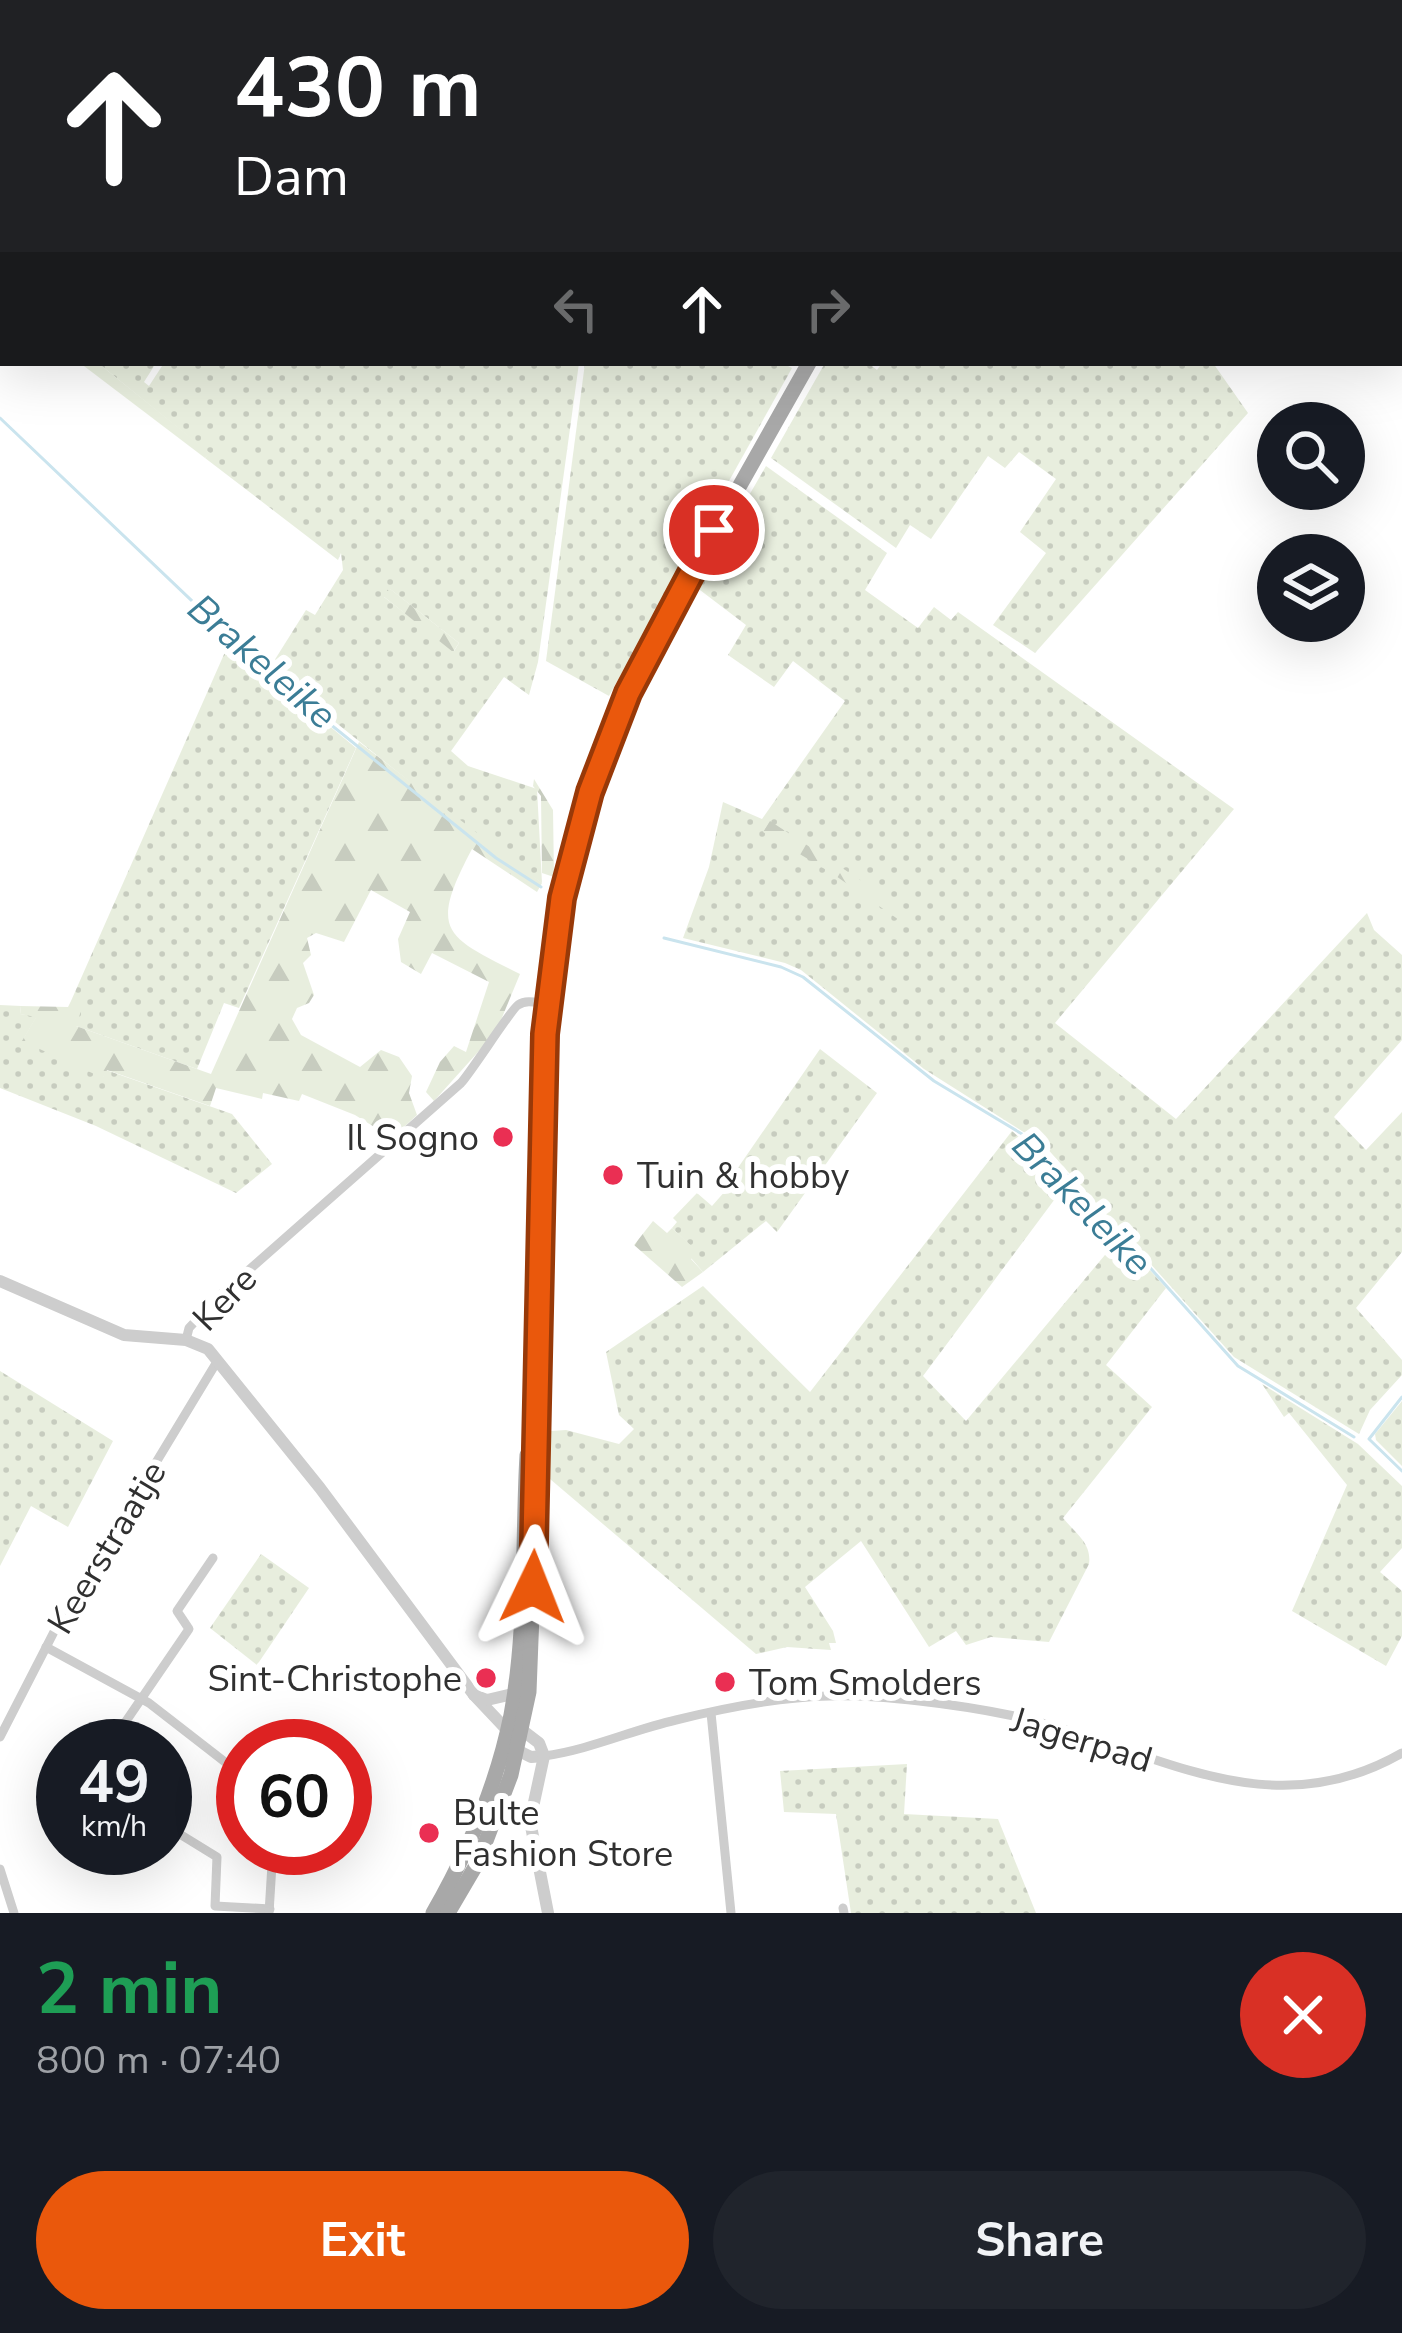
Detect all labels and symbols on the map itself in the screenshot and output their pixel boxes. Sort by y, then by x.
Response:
pin [663,479,765,581]
water label: Brakeleike [176,583,348,742]
place label: Il Sogno [346,1114,479,1163]
water label: Brakeleike [1000,1120,1164,1288]
marker: Il Sogno [490,1124,516,1150]
place label: Tuin & hobby [637,1152,850,1201]
marker: Tuin & hobby [600,1162,626,1188]
street label: Kere [182,1256,268,1342]
street label: Keerstraatje [36,1452,178,1644]
position arrow [470,1524,596,1650]
place label: Sint-Christophe [207,1655,462,1704]
place label: Tom Smolders [749,1659,982,1708]
marker: Sint-Christophe [473,1665,499,1691]
marker: Tom Smolders [712,1669,738,1695]
street label: Jagerpad [1004,1696,1158,1785]
speed limit sign: 60 [216,1719,372,1875]
place label: Bulte Fashion Store [453,1789,673,1879]
marker: Bulte Fashion Store [416,1820,442,1846]

